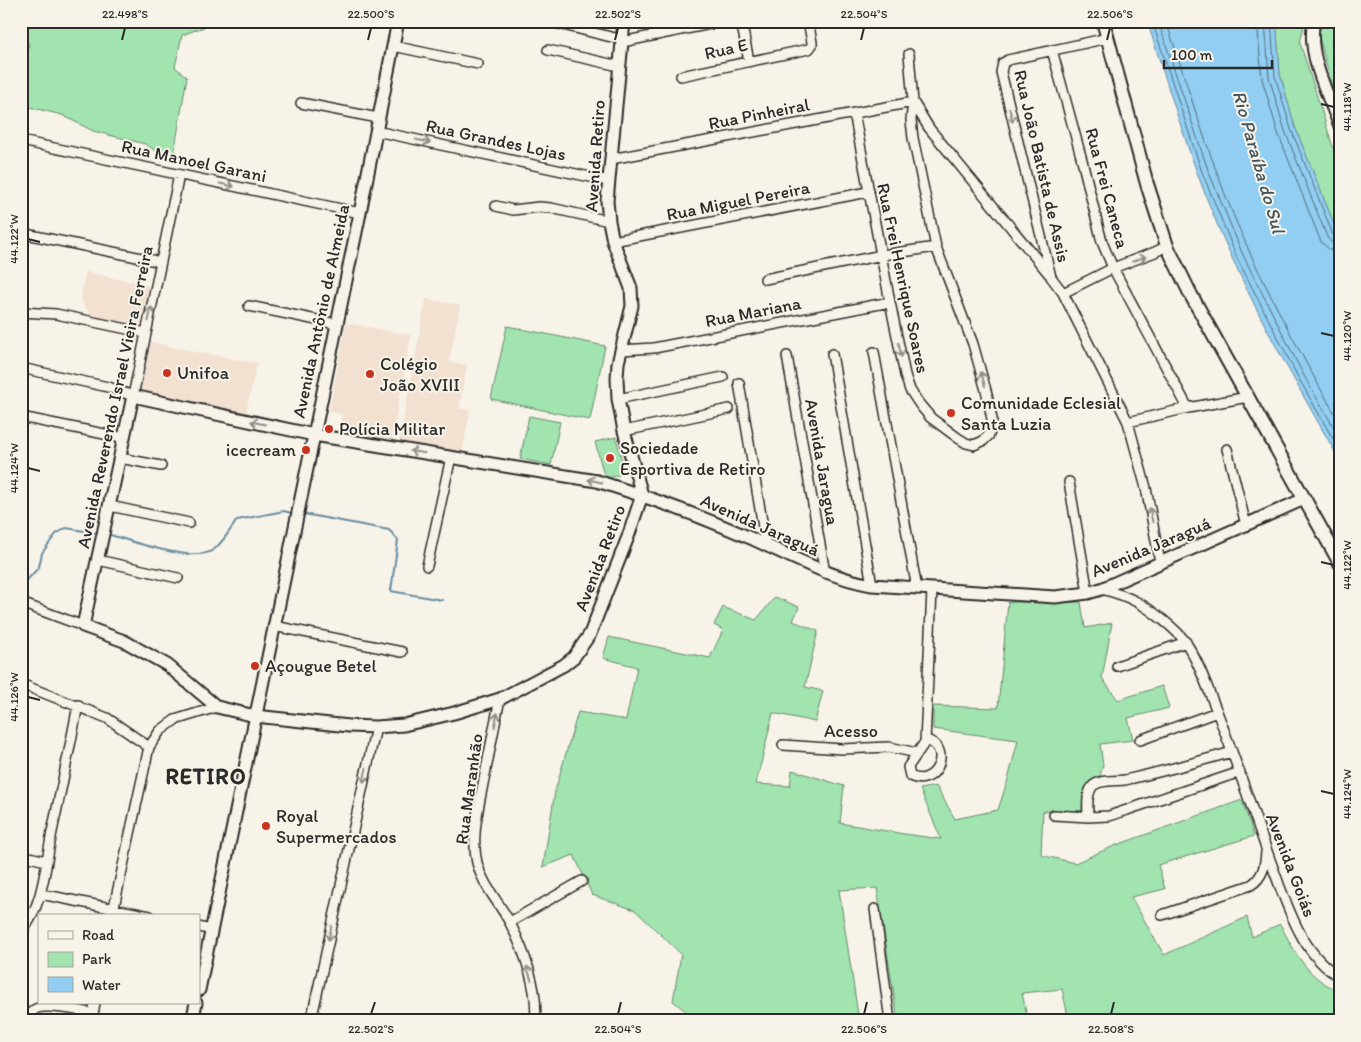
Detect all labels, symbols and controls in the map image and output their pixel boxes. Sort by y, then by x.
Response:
text: 22.498°S [102,7,148,21]
text: 22.500°S [348,7,395,21]
text: 22.502°S [595,7,641,21]
text: 22.504°S [841,7,888,21]
text: 22.506°S [1087,7,1133,21]
street label: Rua E [702,33,750,65]
scale bar [1164,38,1271,70]
text: 100 m [1171,46,1213,64]
street label: Rua João Batista de Assis [1009,68,1075,264]
text: 44.118°W [1340,83,1354,131]
water label: Rio Paraíba do Sul [1228,88,1291,238]
street label: Rua Pinheiral [706,93,812,135]
street label: Avenida Retiro [580,99,610,213]
one-way arrow [1007,106,1016,122]
street label: Rua Grandes Lojas [424,114,568,166]
street label: Rua Frei Caneca [1080,125,1134,251]
street label: Rua Manoel Garani [119,135,269,187]
one-way arrow [415,137,431,146]
street label: Rua Miguel Pereira [664,176,812,226]
one-way arrow [219,180,235,190]
street label: Rua Frei Henrique Soares [872,181,934,375]
street label: Avenida Antônio de Almeida [288,201,355,420]
text: 44.122°W [7,214,21,264]
street label: Avenida Reverendo Israel Vieira Ferreira [72,244,158,550]
one-way arrow [1131,253,1147,263]
street label: Rua Mariana [703,292,803,332]
one-way arrow [146,306,155,322]
text: 44.120°W [1340,311,1354,361]
one-way arrow [896,342,905,358]
place label: Colégio João XVIII [380,353,460,396]
place label: Unifoa [177,362,230,384]
marker: Unifoa [161,367,173,379]
marker: Colégio João XVIII [364,368,376,380]
one-way arrow [977,371,987,387]
place label: Comunidade Eclesial Santa Luzia [961,392,1121,435]
street label: Avenida Jaragua [800,397,844,527]
marker: Comunidade Eclesial Santa Luzia [945,407,957,419]
one-way arrow [250,418,266,427]
place label: Polícia Militar [339,418,445,440]
marker: Polícia Militar [323,423,335,435]
place label: Sociedade Esportiva de Retiro [620,437,765,480]
place label: icecream [226,439,296,461]
text: 44.124°W [7,443,21,493]
marker: icecream [300,444,312,456]
one-way arrow [410,446,426,456]
marker: Sociedade Esportiva de Retiro [604,452,616,464]
one-way arrow [587,476,603,485]
street label: Avenida Jaraguá [697,489,823,561]
street label: Avenida Retiro [570,502,630,614]
one-way arrow [1146,507,1155,523]
street label: Avenida Jaraguá [1088,512,1215,582]
text: 44.122°W [1340,540,1354,590]
place label: Açougue Betel [265,655,377,677]
marker: Açougue Betel [249,660,261,672]
text: 44.126°W [7,672,21,722]
one-way arrow [491,712,501,728]
street label: Acesso [824,720,878,742]
street label: Rua Maranhão [450,732,488,846]
district label: RETIRO [165,763,247,790]
one-way arrow [360,766,369,782]
text: 44.124°W [1340,769,1354,819]
place label: Royal Supermercados [276,805,396,848]
street label: Avenida Goiás [1261,810,1321,920]
marker: Royal Supermercados [260,820,272,832]
legend [38,914,200,1004]
one-way arrow [325,925,334,941]
text: Road [82,926,115,944]
text: Park [82,950,112,968]
one-way arrow [523,965,533,981]
text: Water [82,976,121,994]
text: 22.502°S [348,1022,394,1036]
text: 22.504°S [595,1022,642,1036]
text: 22.506°S [841,1022,887,1036]
text: 22.508°S [1088,1022,1134,1036]

